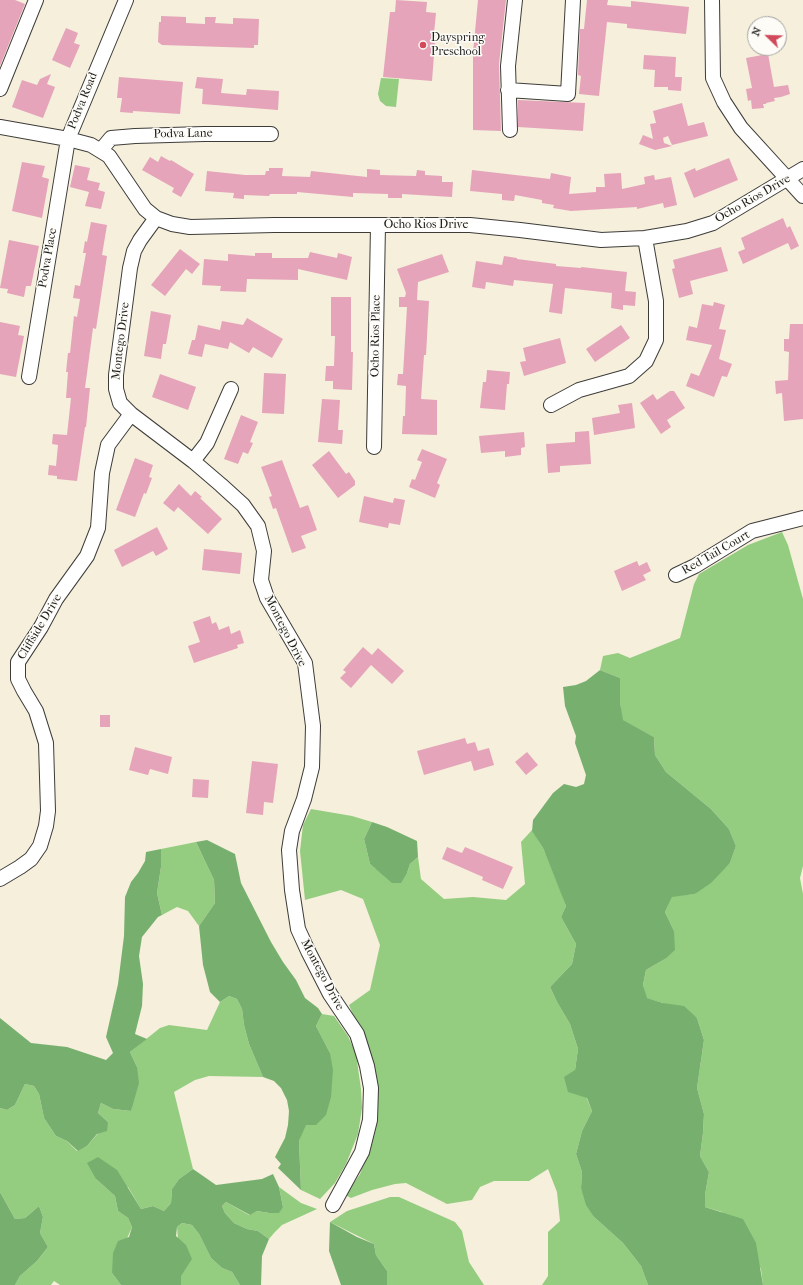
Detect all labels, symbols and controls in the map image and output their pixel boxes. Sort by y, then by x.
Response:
north arrow [747,16,787,56]
text: N [749,25,764,38]
place label: Dayspring Preschool [431,31,485,59]
marker: Dayspring Preschool [418,40,428,50]
street label: Podva Road [65,70,101,132]
street label: Podva Lane [153,126,213,142]
street label: Ocho Rios Drive [713,172,793,226]
street label: Ocho Rios Drive [384,218,468,232]
street label: Podva Place [36,227,60,289]
street label: Ocho Rios Place [368,295,384,377]
street label: Montego Drive [109,301,133,381]
street label: Red Tail Court [680,528,752,578]
street label: Cliffside Drive [15,591,65,663]
street label: Montego Drive [261,593,309,669]
street label: Montego Drive [297,937,347,1013]

